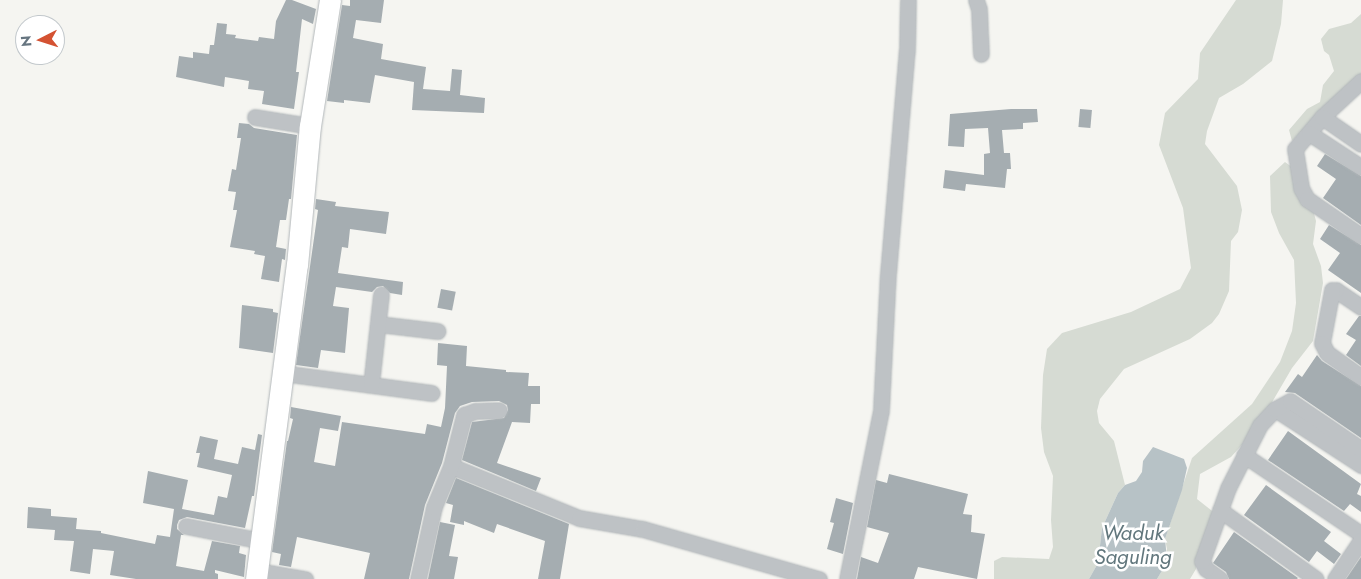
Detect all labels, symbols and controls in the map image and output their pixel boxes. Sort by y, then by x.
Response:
north arrow [15,15,65,65]
text: N [16,35,37,48]
water label: Waduk Saguling [1094,520,1172,570]

